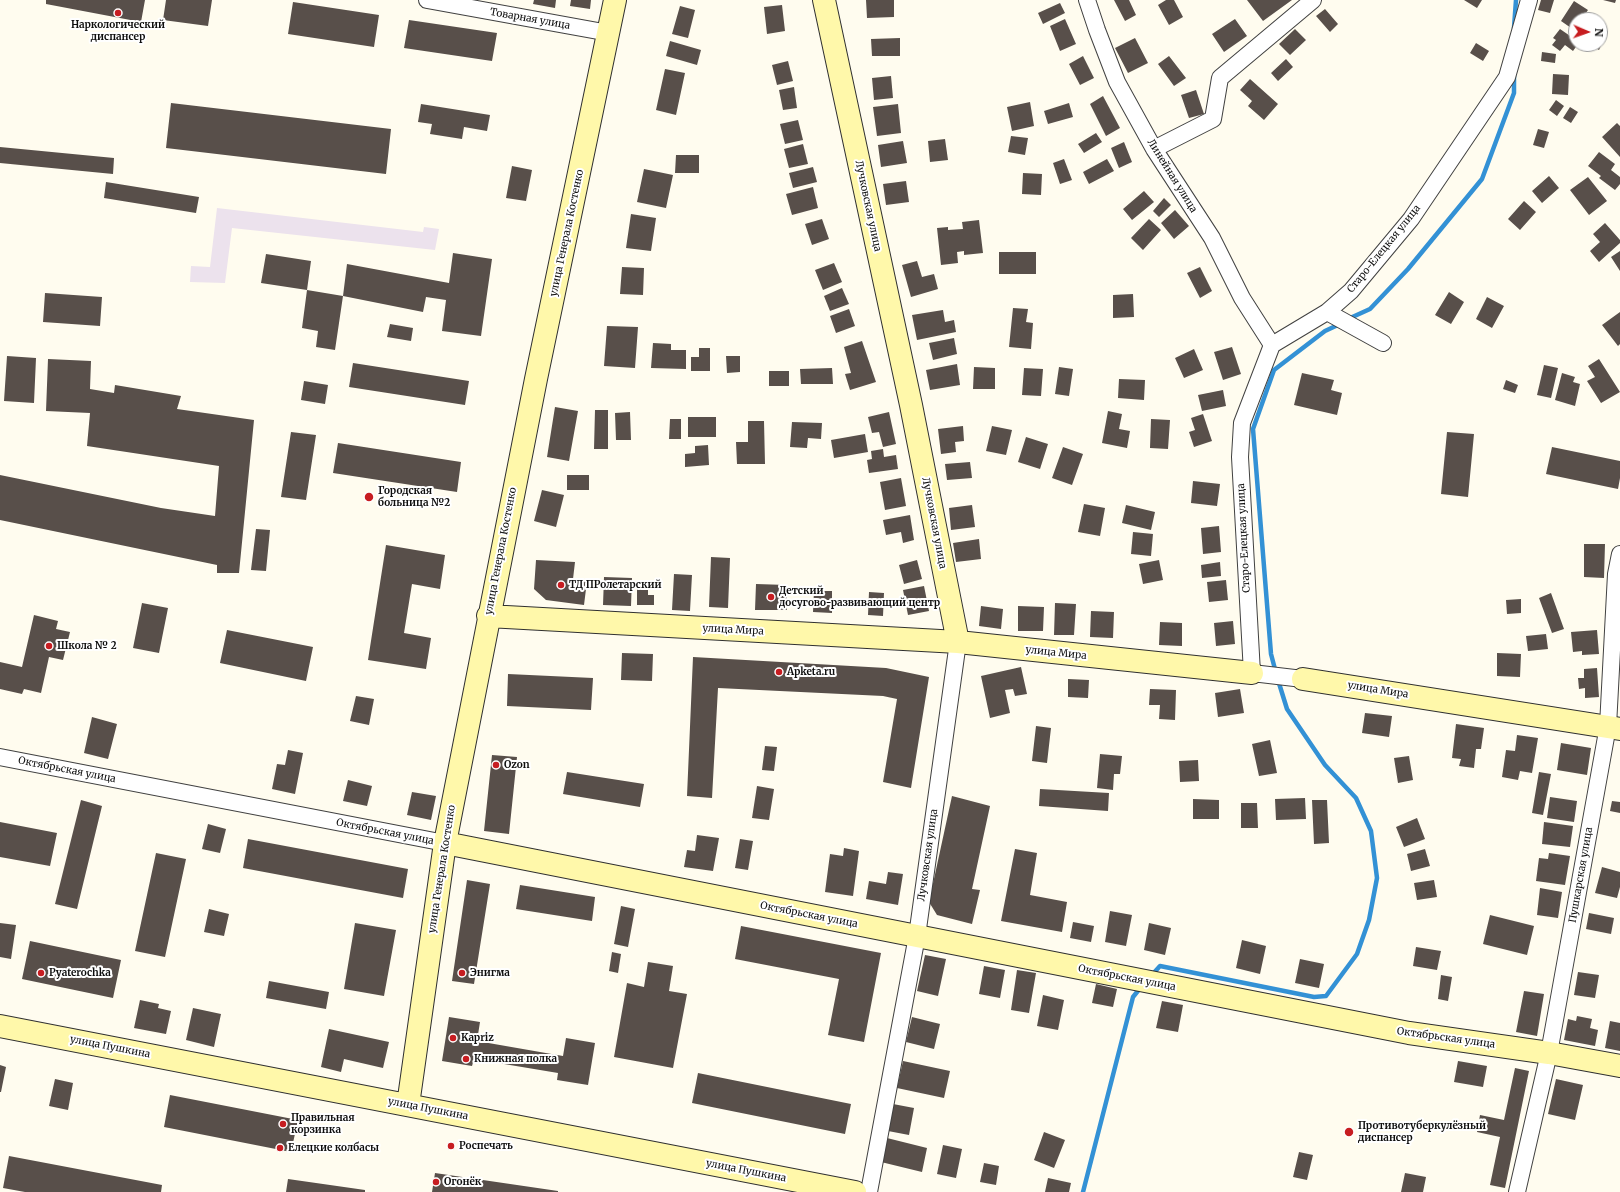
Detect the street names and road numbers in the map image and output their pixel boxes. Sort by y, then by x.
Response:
street label: Товарная улица [489,6,571,32]
street label: Линейная улица [1145,137,1199,215]
street label: Лучковская улица [852,159,884,253]
street label: улица Генерала Костенко [548,168,586,298]
street label: Старо-Елецкая улица [1345,203,1423,295]
street label: Лучковская улица [919,476,949,570]
street label: Старо-Елецкая улица [1235,483,1253,593]
street label: улица Генерала Костенко [483,486,519,616]
street label: улица Мира [702,622,764,638]
street label: улица Мира [1025,644,1087,662]
street label: улица Мира [1347,679,1409,701]
street label: Октябрьская улица [17,755,117,785]
street label: улица Генерала Костенко [426,804,458,934]
street label: Лучковская улица [916,808,940,902]
street label: Октябрьская улица [335,817,435,847]
street label: Пушкарская улица [1567,826,1595,924]
street label: Октябрьская улица [759,900,859,930]
street label: Октябрьская улица [1077,963,1177,993]
street label: Октябрьская улица [1396,1025,1496,1051]
street label: улица Пушкина [69,1033,151,1061]
street label: улица Пушкина [387,1095,469,1123]
street label: улица Пушкина [705,1157,787,1185]

